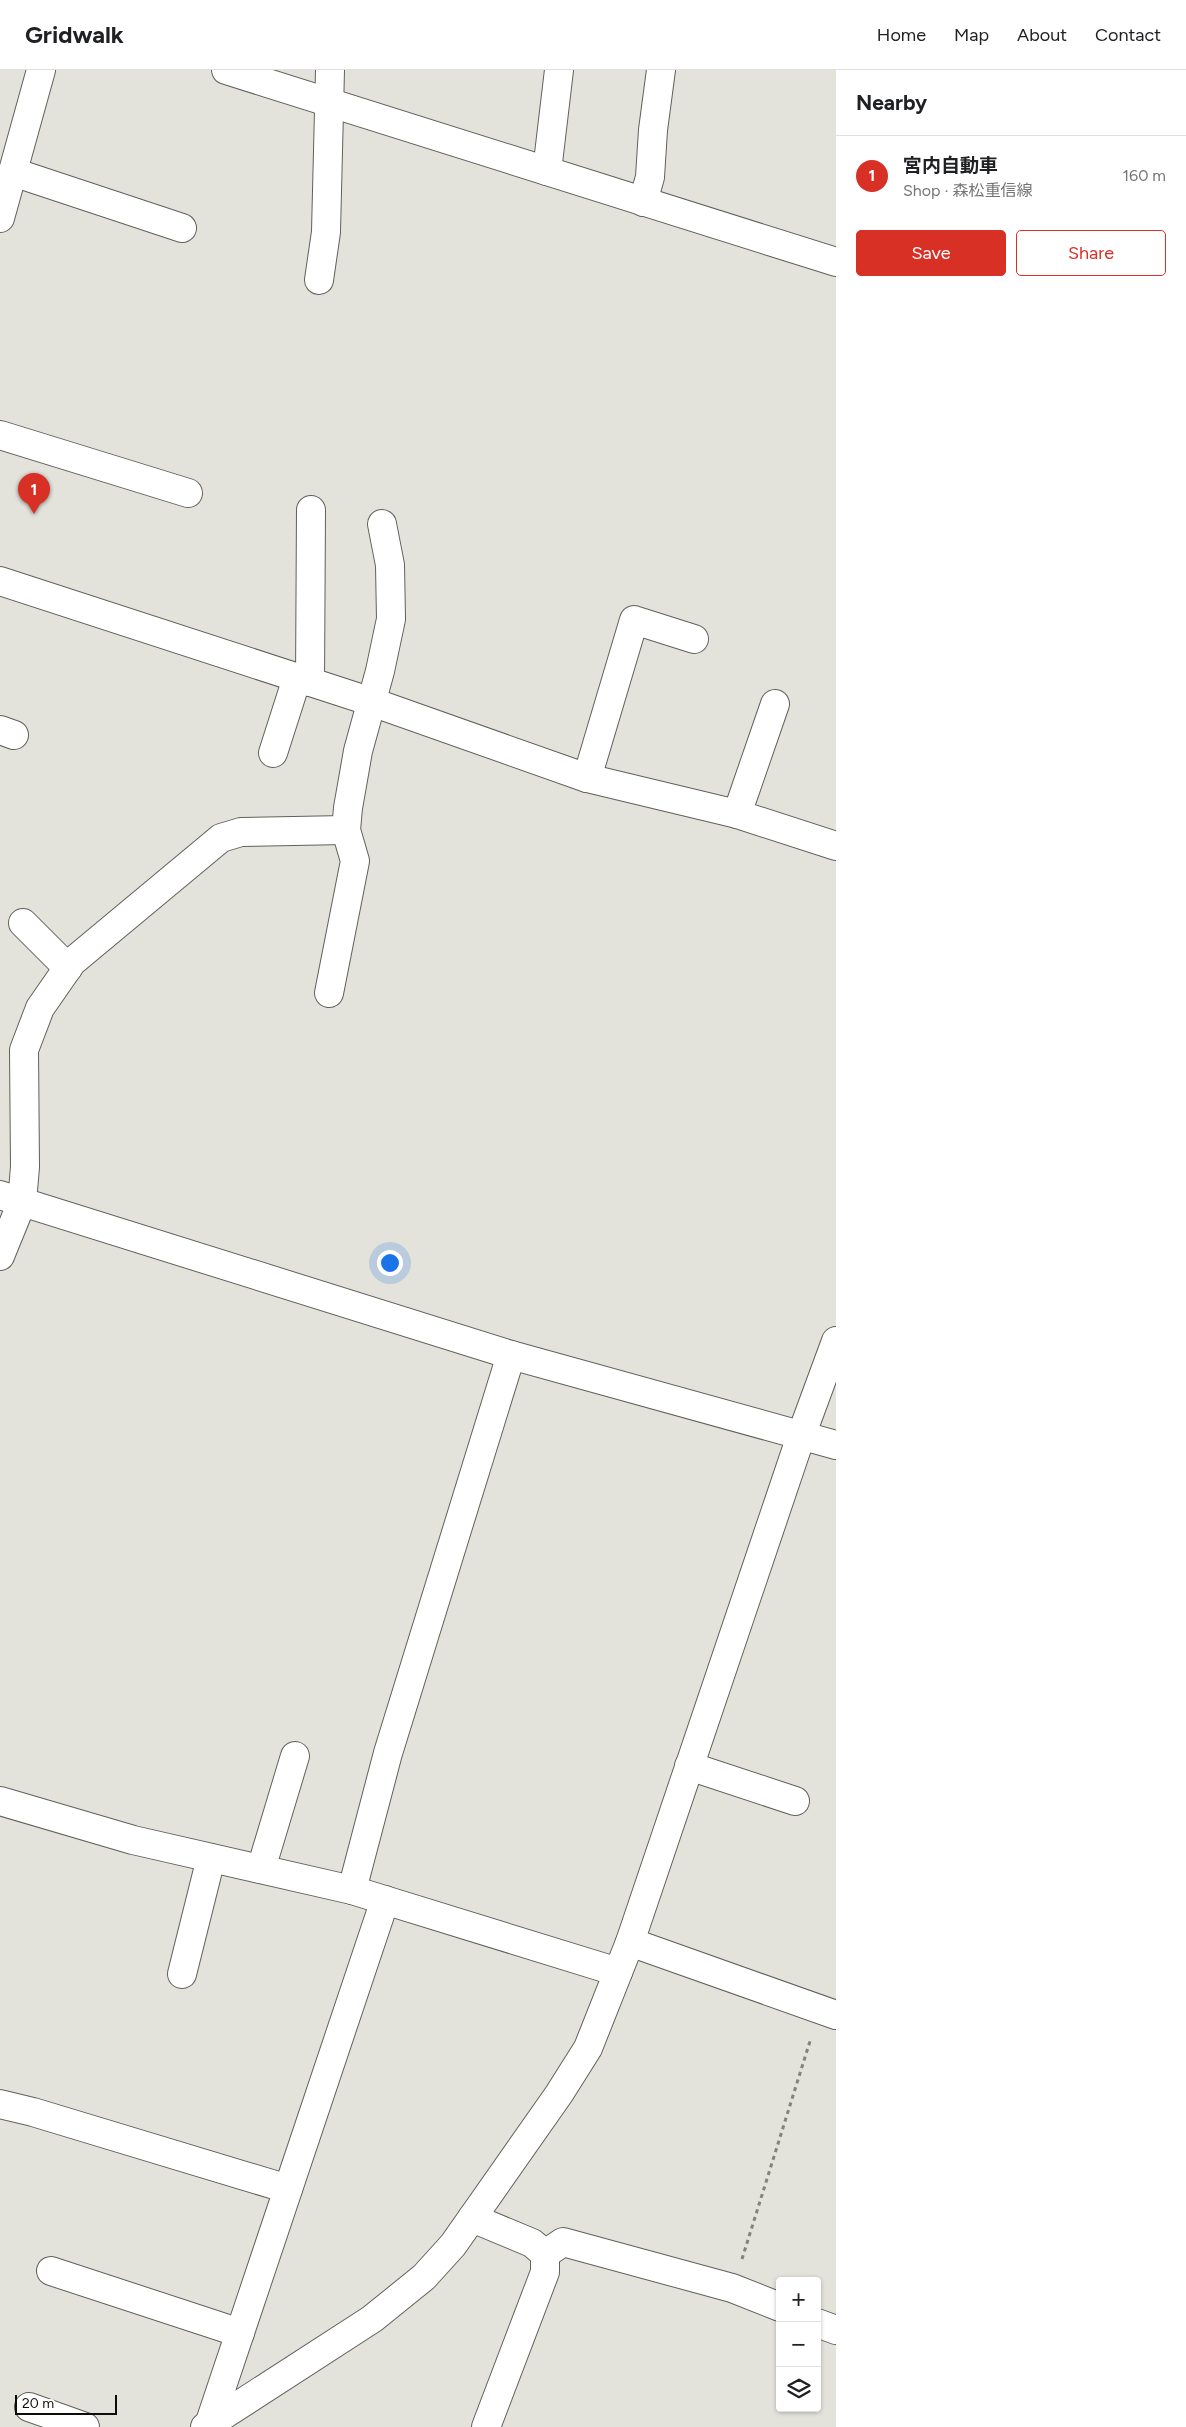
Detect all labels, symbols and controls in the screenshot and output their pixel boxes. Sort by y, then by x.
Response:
text: Gridwalk [25,20,124,49]
text: Home [877,24,926,46]
text: Map [954,24,989,46]
text: About [1017,24,1067,46]
text: Contact [1095,24,1161,46]
text: Nearby [856,90,927,115]
text: 宮内自動車 [903,154,998,177]
text: 1 [869,166,875,185]
text: 160 m [1123,166,1166,185]
text: Shop · 森松重信線 [903,181,1032,200]
button: Save [856,230,1006,276]
button: Share [1016,230,1166,276]
pin: 1 [18,473,50,514]
your location [377,1250,403,1276]
map controls [776,2277,821,2412]
button: + [776,2277,821,2322]
button: − [776,2322,821,2367]
button: layers [776,2367,821,2412]
scale bar [15,2392,118,2415]
text: 20 m [22,2395,54,2412]

